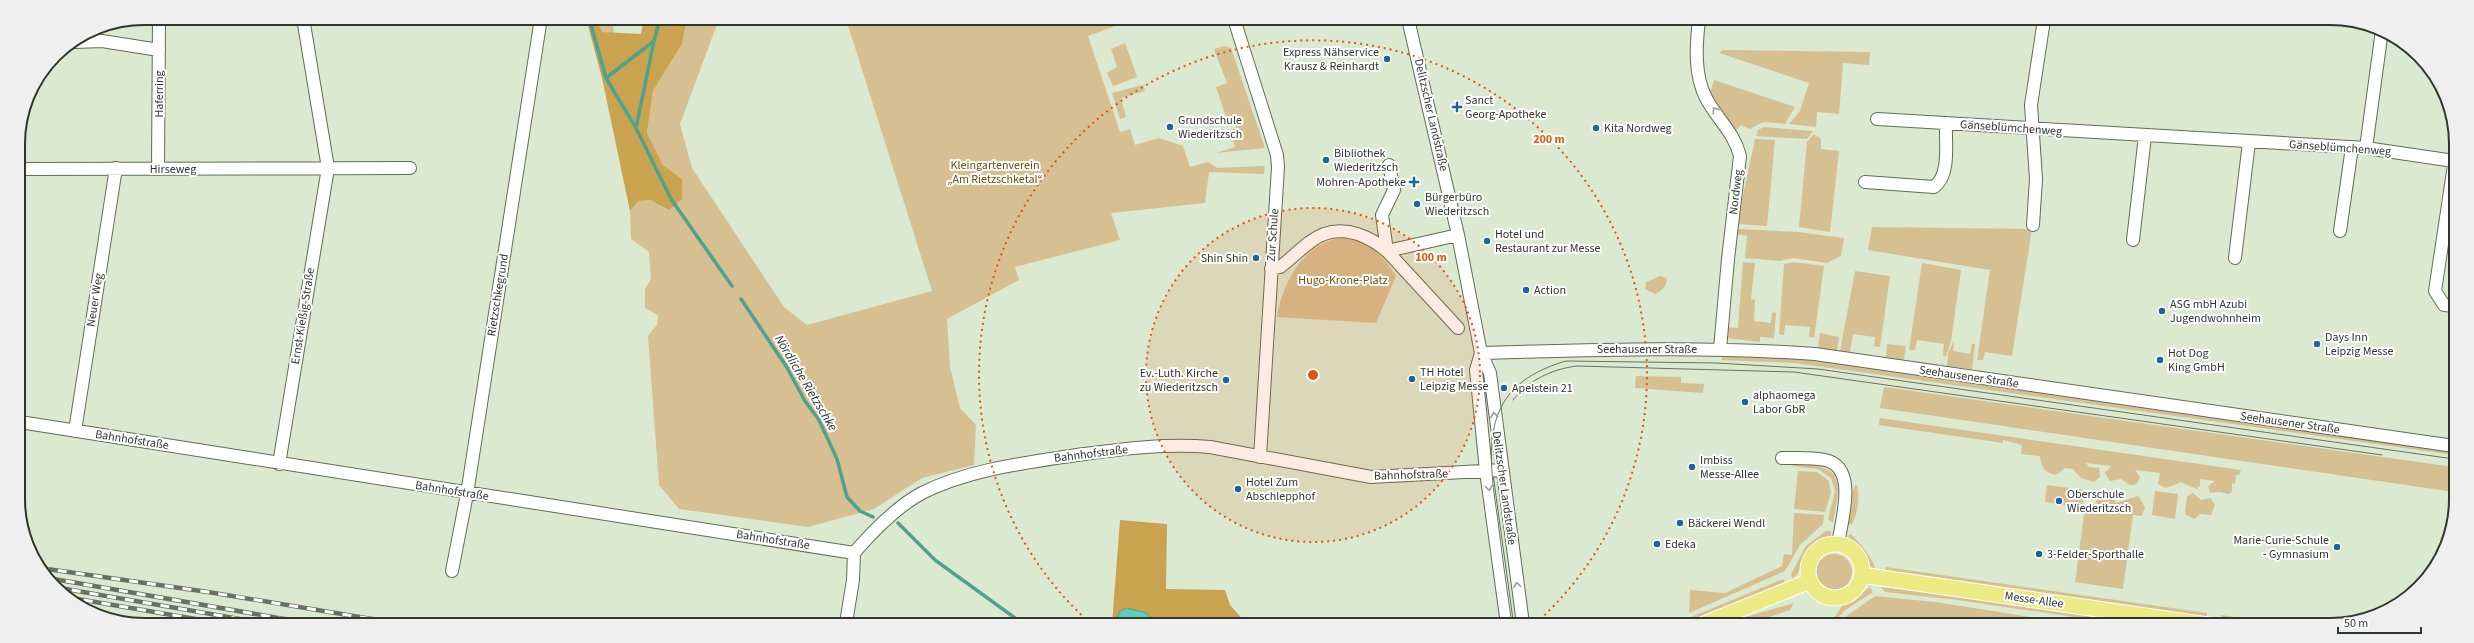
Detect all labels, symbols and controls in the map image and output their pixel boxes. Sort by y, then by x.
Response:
place label: Express Nähservice Krausz & Reinhardt [1283,44,1379,75]
marker: Express Nähservice Krausz & Reinhardt [1382,54,1392,64]
street label: Delitzscher Landstraße [1410,57,1452,173]
street label: Haferring [151,70,168,118]
place label: Sanct Georg-Apotheke [1465,92,1546,123]
marker: Sanct Georg-Apotheke [1452,102,1462,112]
one-way arrow [1712,107,1719,114]
place label: Grundschule Wiederitzsch [1178,112,1242,143]
street label: Gänseblümchenweg [1959,116,2063,140]
place label: Kita Nordweg [1604,120,1672,137]
marker: Grundschule Wiederitzsch [1165,122,1175,132]
marker: Kita Nordweg [1591,123,1601,133]
text: 200 m [1533,131,1565,148]
street label: Gänseblümchenweg [2288,136,2392,160]
place label: Bibliothek Wiederitzsch [1334,145,1398,176]
marker: Bibliothek Wiederitzsch [1321,155,1331,165]
park label: Kleingartenverein „Am Rietzschketal“ [947,157,1043,188]
street label: Hirseweg [150,161,196,178]
street label: Nordweg [1725,168,1747,216]
place label: Mohren-Apotheke [1316,174,1406,191]
marker: Mohren-Apotheke [1409,177,1419,187]
place label: Bürgerbüro Wiederitzsch [1425,189,1489,220]
marker: Bürgerbüro Wiederitzsch [1412,199,1422,209]
street label: Zur Schule [1263,208,1283,262]
place label: Hotel und Restaurant zur Messe [1495,226,1601,257]
marker: Hotel und Restaurant zur Messe [1482,236,1492,246]
text: 100 m [1415,249,1447,266]
place label: Shin Shin [1201,250,1248,267]
street label: Rietzschkegrund [483,253,513,337]
marker: Shin Shin [1251,253,1261,263]
street label: Ernst-Kießig-Straße [287,266,319,366]
street label: Neuer Weg [82,272,108,328]
park label: Hugo-Krone-Platz [1298,272,1388,289]
place label: Action [1534,282,1566,299]
marker: Action [1521,285,1531,295]
place label: ASG mbH Azubi Jugendwohnheim [2170,296,2261,327]
marker: ASG mbH Azubi Jugendwohnheim [2157,306,2167,316]
place label: Days Inn Leipzig Messe [2325,329,2393,360]
water label: Nördliche Rietzschke [770,332,842,434]
marker: Days Inn Leipzig Messe [2312,339,2322,349]
street label: Seehausener Straße [1597,341,1697,358]
place label: Hot Dog King GmbH [2168,345,2225,376]
marker: Hot Dog King GmbH [2155,355,2165,365]
street label: Seehausener Straße [1918,362,2020,392]
place label: TH Hotel Leipzig Messe [1420,364,1488,395]
place label: Ev.-Luth. Kirche zu Wiederitzsch [1140,365,1218,396]
centre of rings [1306,368,1320,382]
marker: TH Hotel Leipzig Messe [1407,374,1417,384]
marker: Ev.-Luth. Kirche zu Wiederitzsch [1221,375,1231,385]
place label: Apelstein 21 [1512,380,1573,397]
marker: Apelstein 21 [1499,383,1509,393]
place label: alphaomega Labor GbR [1753,387,1816,418]
marker: alphaomega Labor GbR [1740,397,1750,407]
street label: Seehausener Straße [2239,408,2341,438]
one-way arrow [1490,412,1499,418]
street label: Bahnhofstraße [94,426,170,454]
street label: Delitzscher Landstraße [1488,430,1520,546]
street label: Bahnhofstraße [1053,441,1129,467]
place label: Imbiss Messe-Allee [1700,452,1759,483]
marker: Imbiss Messe-Allee [1687,462,1697,472]
street label: Bahnhofstraße [1374,465,1448,485]
place label: Hotel Zum Abschlepphof [1246,474,1315,505]
street label: Bahnhofstraße [414,477,490,505]
marker: Hotel Zum Abschlepphof [1233,484,1243,494]
one-way arrow [1484,485,1493,491]
place label: Oberschule Wiederitzsch [2067,486,2131,517]
marker: Oberschule Wiederitzsch [2054,496,2064,506]
place label: Bäckerei Wendl [1688,515,1765,532]
marker: Bäckerei Wendl [1675,518,1685,528]
street label: Bahnhofstraße [735,526,811,554]
place label: Marie-Curie-Schule - Gymnasium [2233,532,2329,563]
place label: Edeka [1665,536,1696,553]
marker: Edeka [1652,539,1662,549]
marker: Marie-Curie-Schule - Gymnasium [2332,542,2342,552]
place label: 3-Felder-Sporthalle [2047,546,2144,563]
marker: 3-Felder-Sporthalle [2034,549,2044,559]
one-way arrow [1513,582,1522,588]
street label: Messe-Allee [2004,587,2064,613]
scale bar [2338,609,2421,635]
text: 50 m [2344,615,2368,632]

